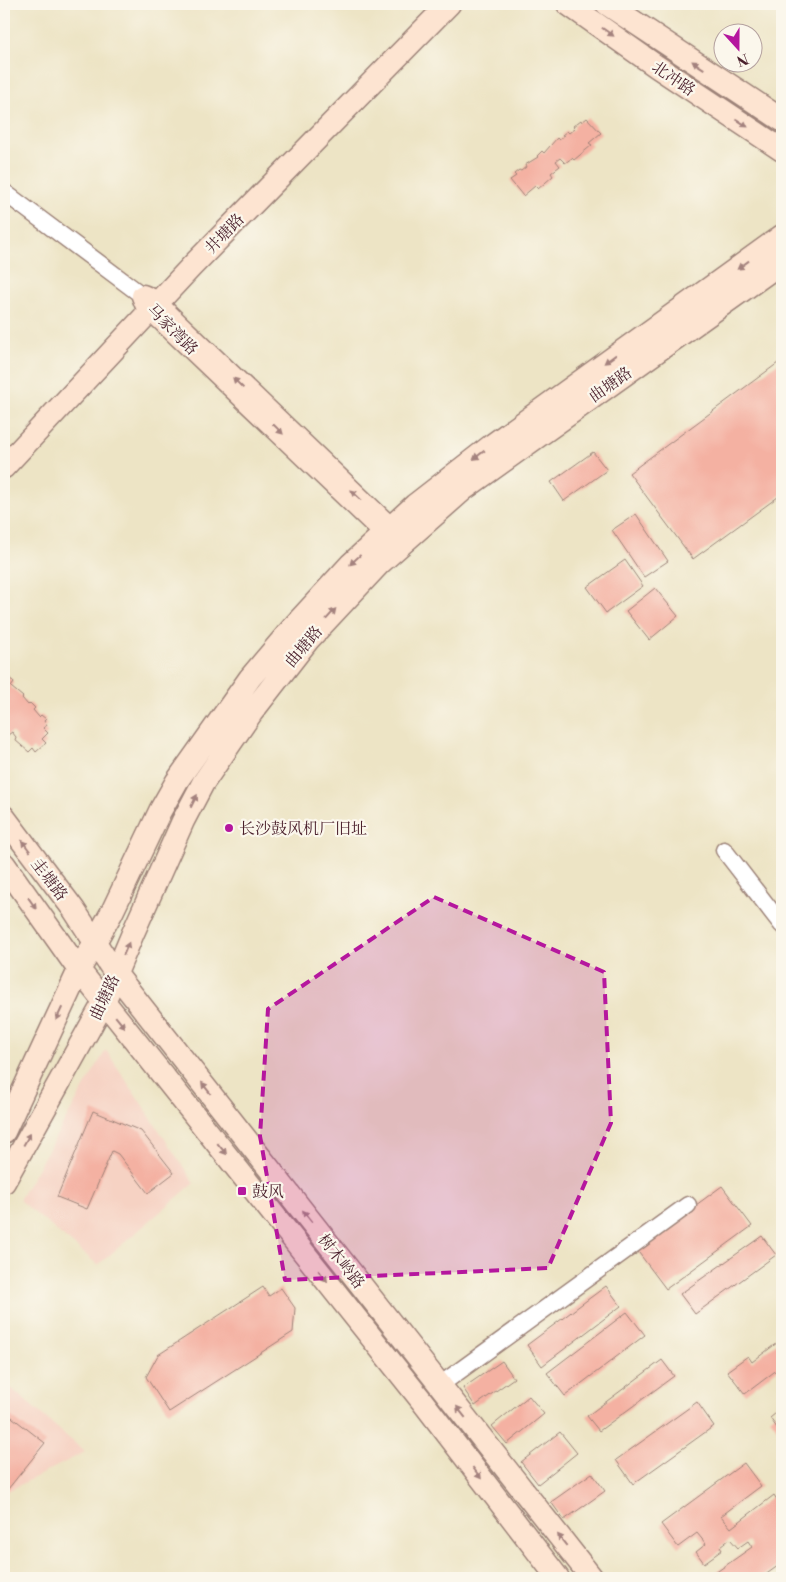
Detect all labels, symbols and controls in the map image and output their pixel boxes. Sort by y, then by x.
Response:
north arrow [714,22,764,72]
one-way arrow [601,27,615,37]
text: N [734,49,751,70]
street label: 北冲路 [648,57,699,101]
one-way arrow [691,60,704,70]
one-way arrow [736,119,749,128]
street label: 井塘路 [201,209,249,258]
one-way arrow [736,260,749,270]
street label: 马家湾路 [143,300,202,359]
one-way arrow [604,354,617,364]
street label: 曲塘路 [585,363,636,407]
one-way arrow [233,377,245,389]
one-way arrow [272,423,284,435]
one-way arrow [472,450,486,460]
one-way arrow [350,489,362,501]
one-way arrow [350,554,362,566]
one-way arrow [325,609,337,621]
street label: 曲塘路 [281,622,327,671]
one-way arrow [190,794,198,808]
place label: 长沙鼓风机厂旧址 [239,819,367,839]
marker: 长沙鼓风机厂旧址 [223,822,235,834]
one-way arrow [20,840,31,853]
street label: 圭塘路 [27,854,72,905]
one-way arrow [27,897,37,910]
one-way arrow [122,941,130,956]
street label: 曲塘路 [86,971,124,1023]
one-way arrow [54,1007,62,1021]
one-way arrow [115,1015,126,1028]
one-way arrow [201,1081,211,1095]
one-way arrow [23,1133,32,1146]
one-way arrow [216,1142,227,1155]
place label: 鼓风 [252,1182,284,1202]
marker: 鼓风 [236,1185,248,1197]
one-way arrow [301,1210,312,1223]
street label: 树木岭路 [314,1230,369,1293]
one-way arrow [317,1269,328,1282]
one-way arrow [456,1406,467,1419]
one-way arrow [472,1466,483,1479]
one-way arrow [556,1534,567,1547]

